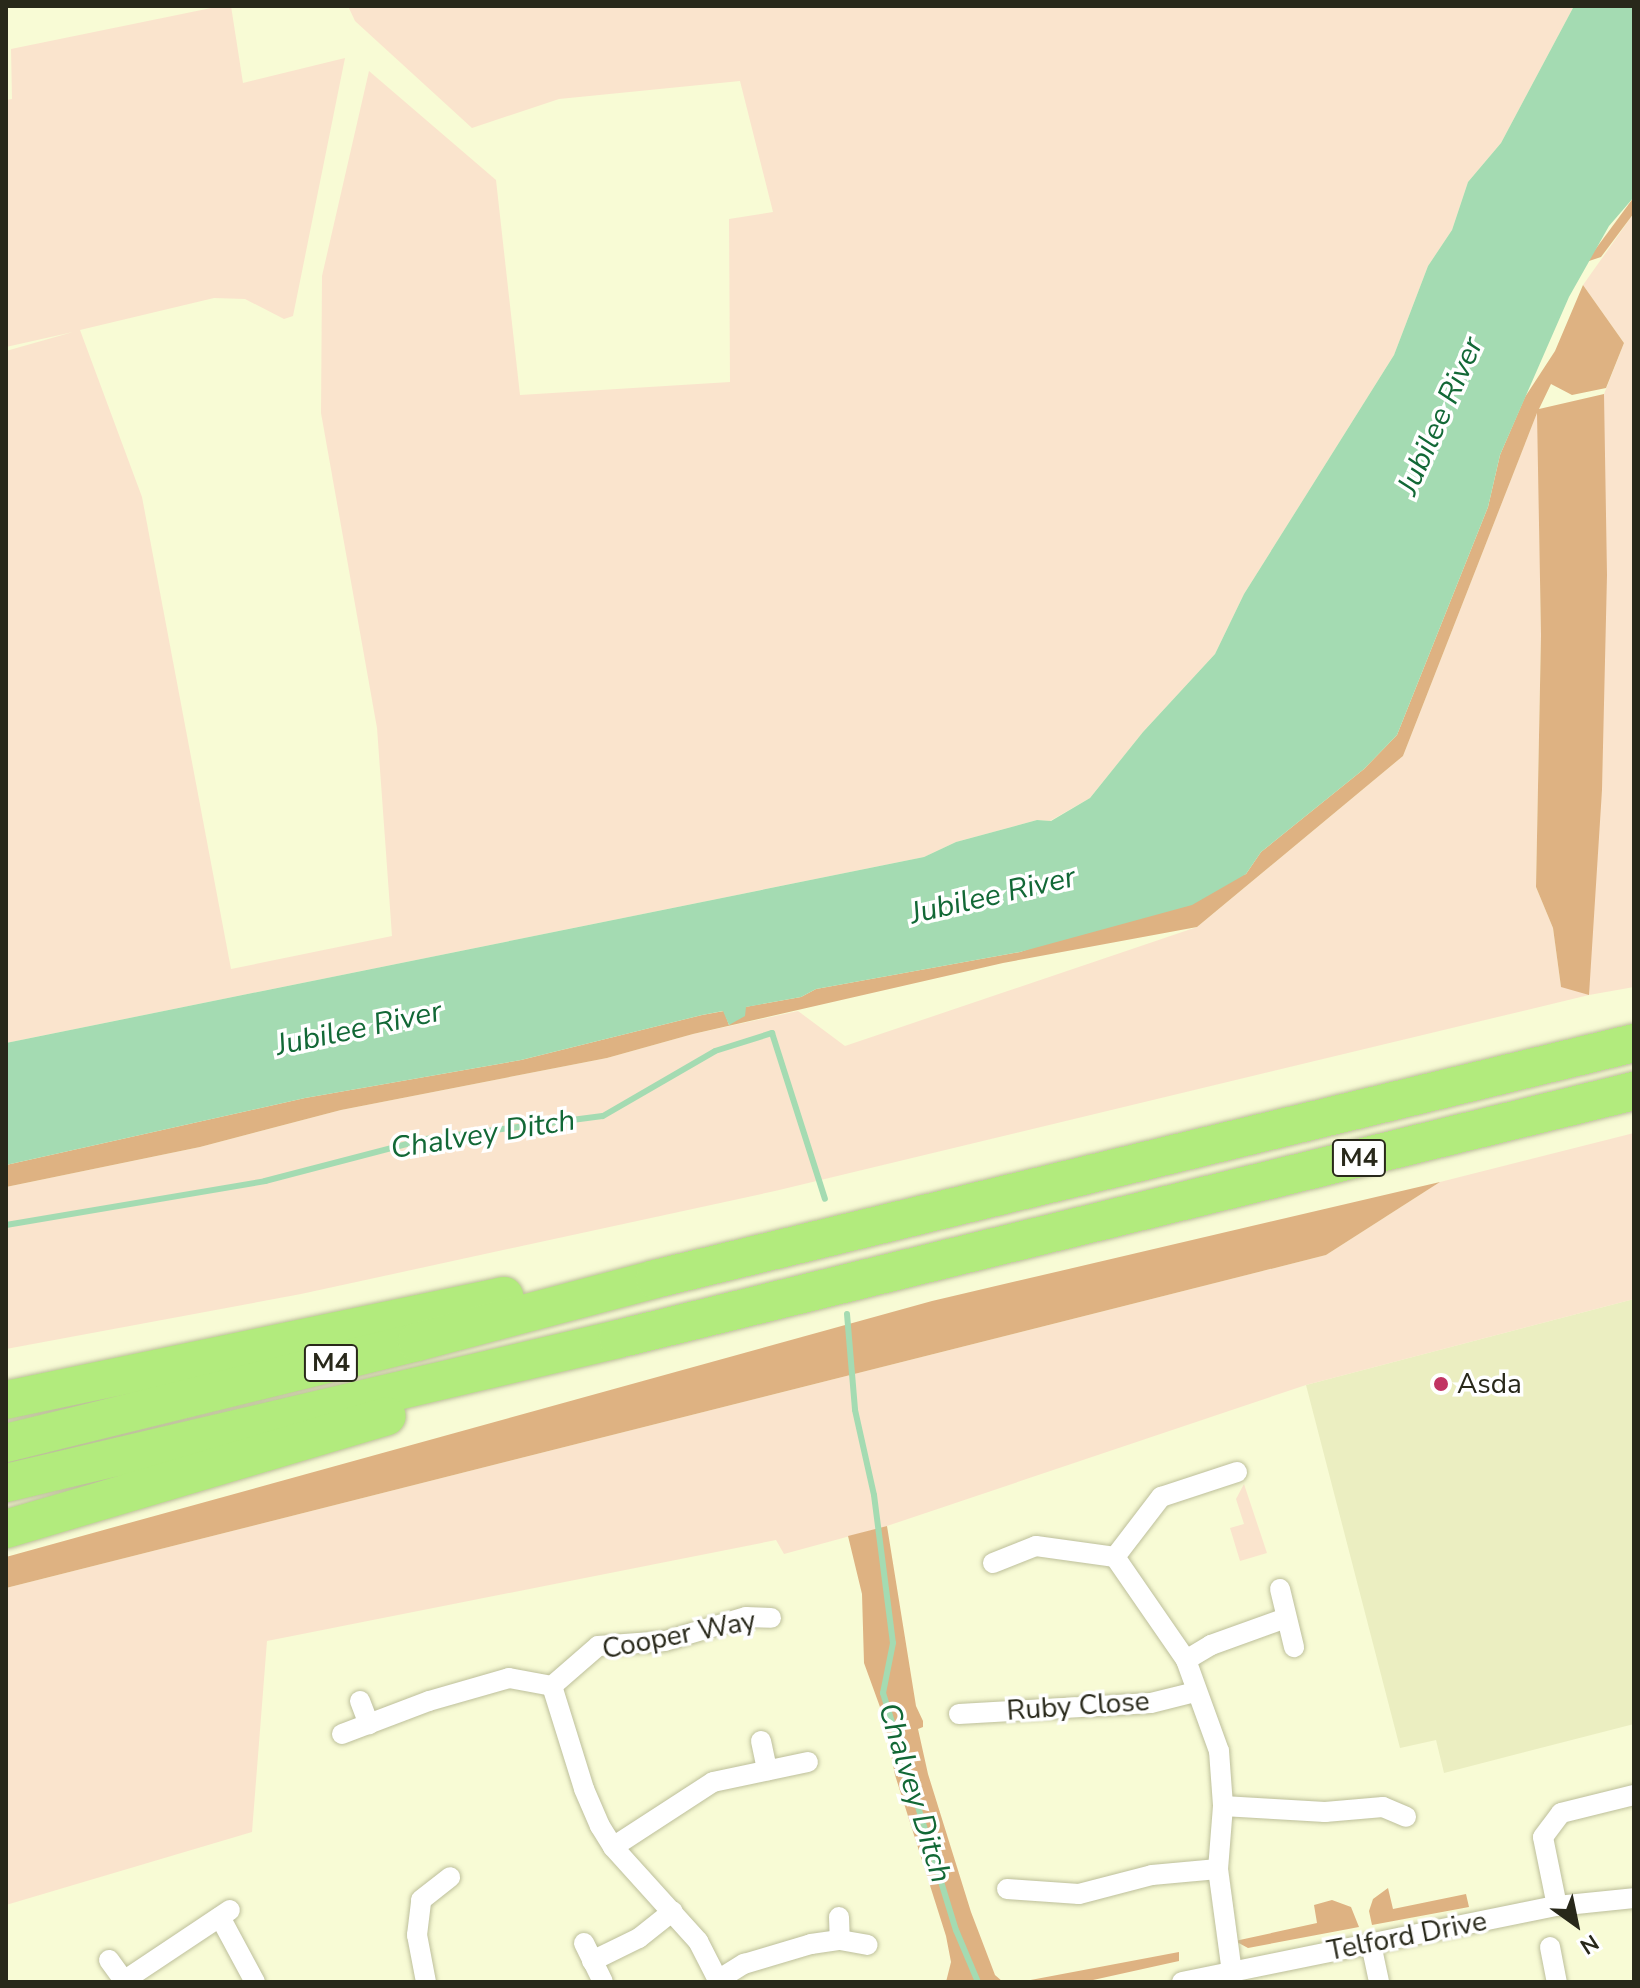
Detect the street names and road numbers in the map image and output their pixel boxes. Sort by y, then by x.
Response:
road number: M4 [1331,1136,1387,1180]
road number: M4 [303,1341,359,1385]
street label: Cooper Way [599,1604,759,1666]
street label: Ruby Close [1005,1684,1151,1728]
street label: Telford Drive [1324,1904,1490,1968]

